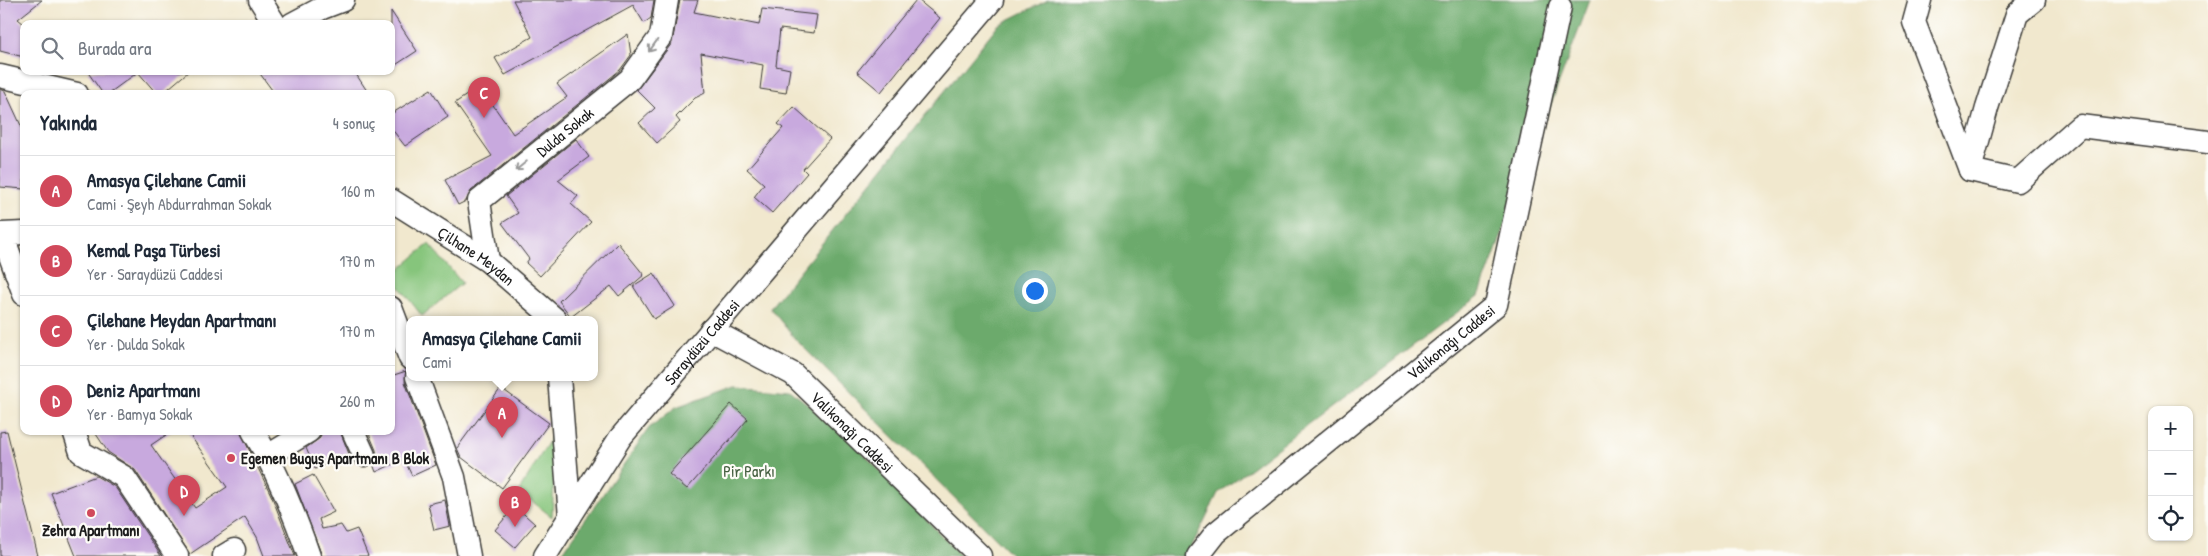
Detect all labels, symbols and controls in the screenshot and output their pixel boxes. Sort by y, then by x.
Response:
search box [20,20,395,75]
icon: search [38,34,66,62]
text: Burada ara [78,35,151,61]
one-way arrow [648,39,659,52]
pin: C [468,77,500,118]
street label: Dulda Sokak [532,102,598,162]
text: Yakında [40,108,97,137]
text: 4 sonuç [333,112,375,134]
one-way arrow [515,161,528,172]
text: Amasya Çilehane Camii [87,167,246,193]
text: A [52,180,60,202]
text: 160 m [341,180,375,202]
text: Cami · Şeyh Abdurrahman Sokak [87,193,272,215]
street label: Çilhane Meydan [434,221,519,290]
text: Kemal Paşa Türbesi [87,237,221,263]
text: B [52,250,60,272]
text: 170 m [340,250,375,272]
text: Yer · Saraydüzü Caddesi [87,263,223,285]
your location [1022,278,1048,304]
street label: Saraydüzü Caddesi [659,294,744,389]
street label: Valikonağı Caddesi [1402,299,1500,384]
text: Çilehane Meydan Apartmanı [87,307,277,333]
popup [406,316,598,381]
text: C [52,320,60,342]
text: 170 m [340,320,375,342]
text: Amasya Çilehane Camii [422,325,582,351]
text: Yer · Dulda Sokak [87,333,185,355]
text: Cami [422,351,452,373]
text: Deniz Apartmanı [87,377,201,403]
street label: Valikonağı Caddesi [806,386,899,477]
text: D [52,390,60,412]
text: 260 m [339,390,375,412]
pin: A [486,397,518,438]
text: Yer · Bamya Sokak [87,403,193,425]
map controls [2148,406,2193,541]
button: + [2148,406,2193,451]
place label: Egemen Buguş Apartmanı B Blok [241,447,429,470]
button: − [2148,451,2193,496]
marker: Egemen Buguş Apartmanı B Blok [225,452,237,464]
park label: Pir Parkı [723,460,775,482]
pin: D [168,475,200,516]
pin: B [499,486,531,527]
button: locate [2148,496,2193,541]
marker: Zehra Apartmanı [85,507,97,519]
place label: Zehra Apartmanı [42,519,140,542]

